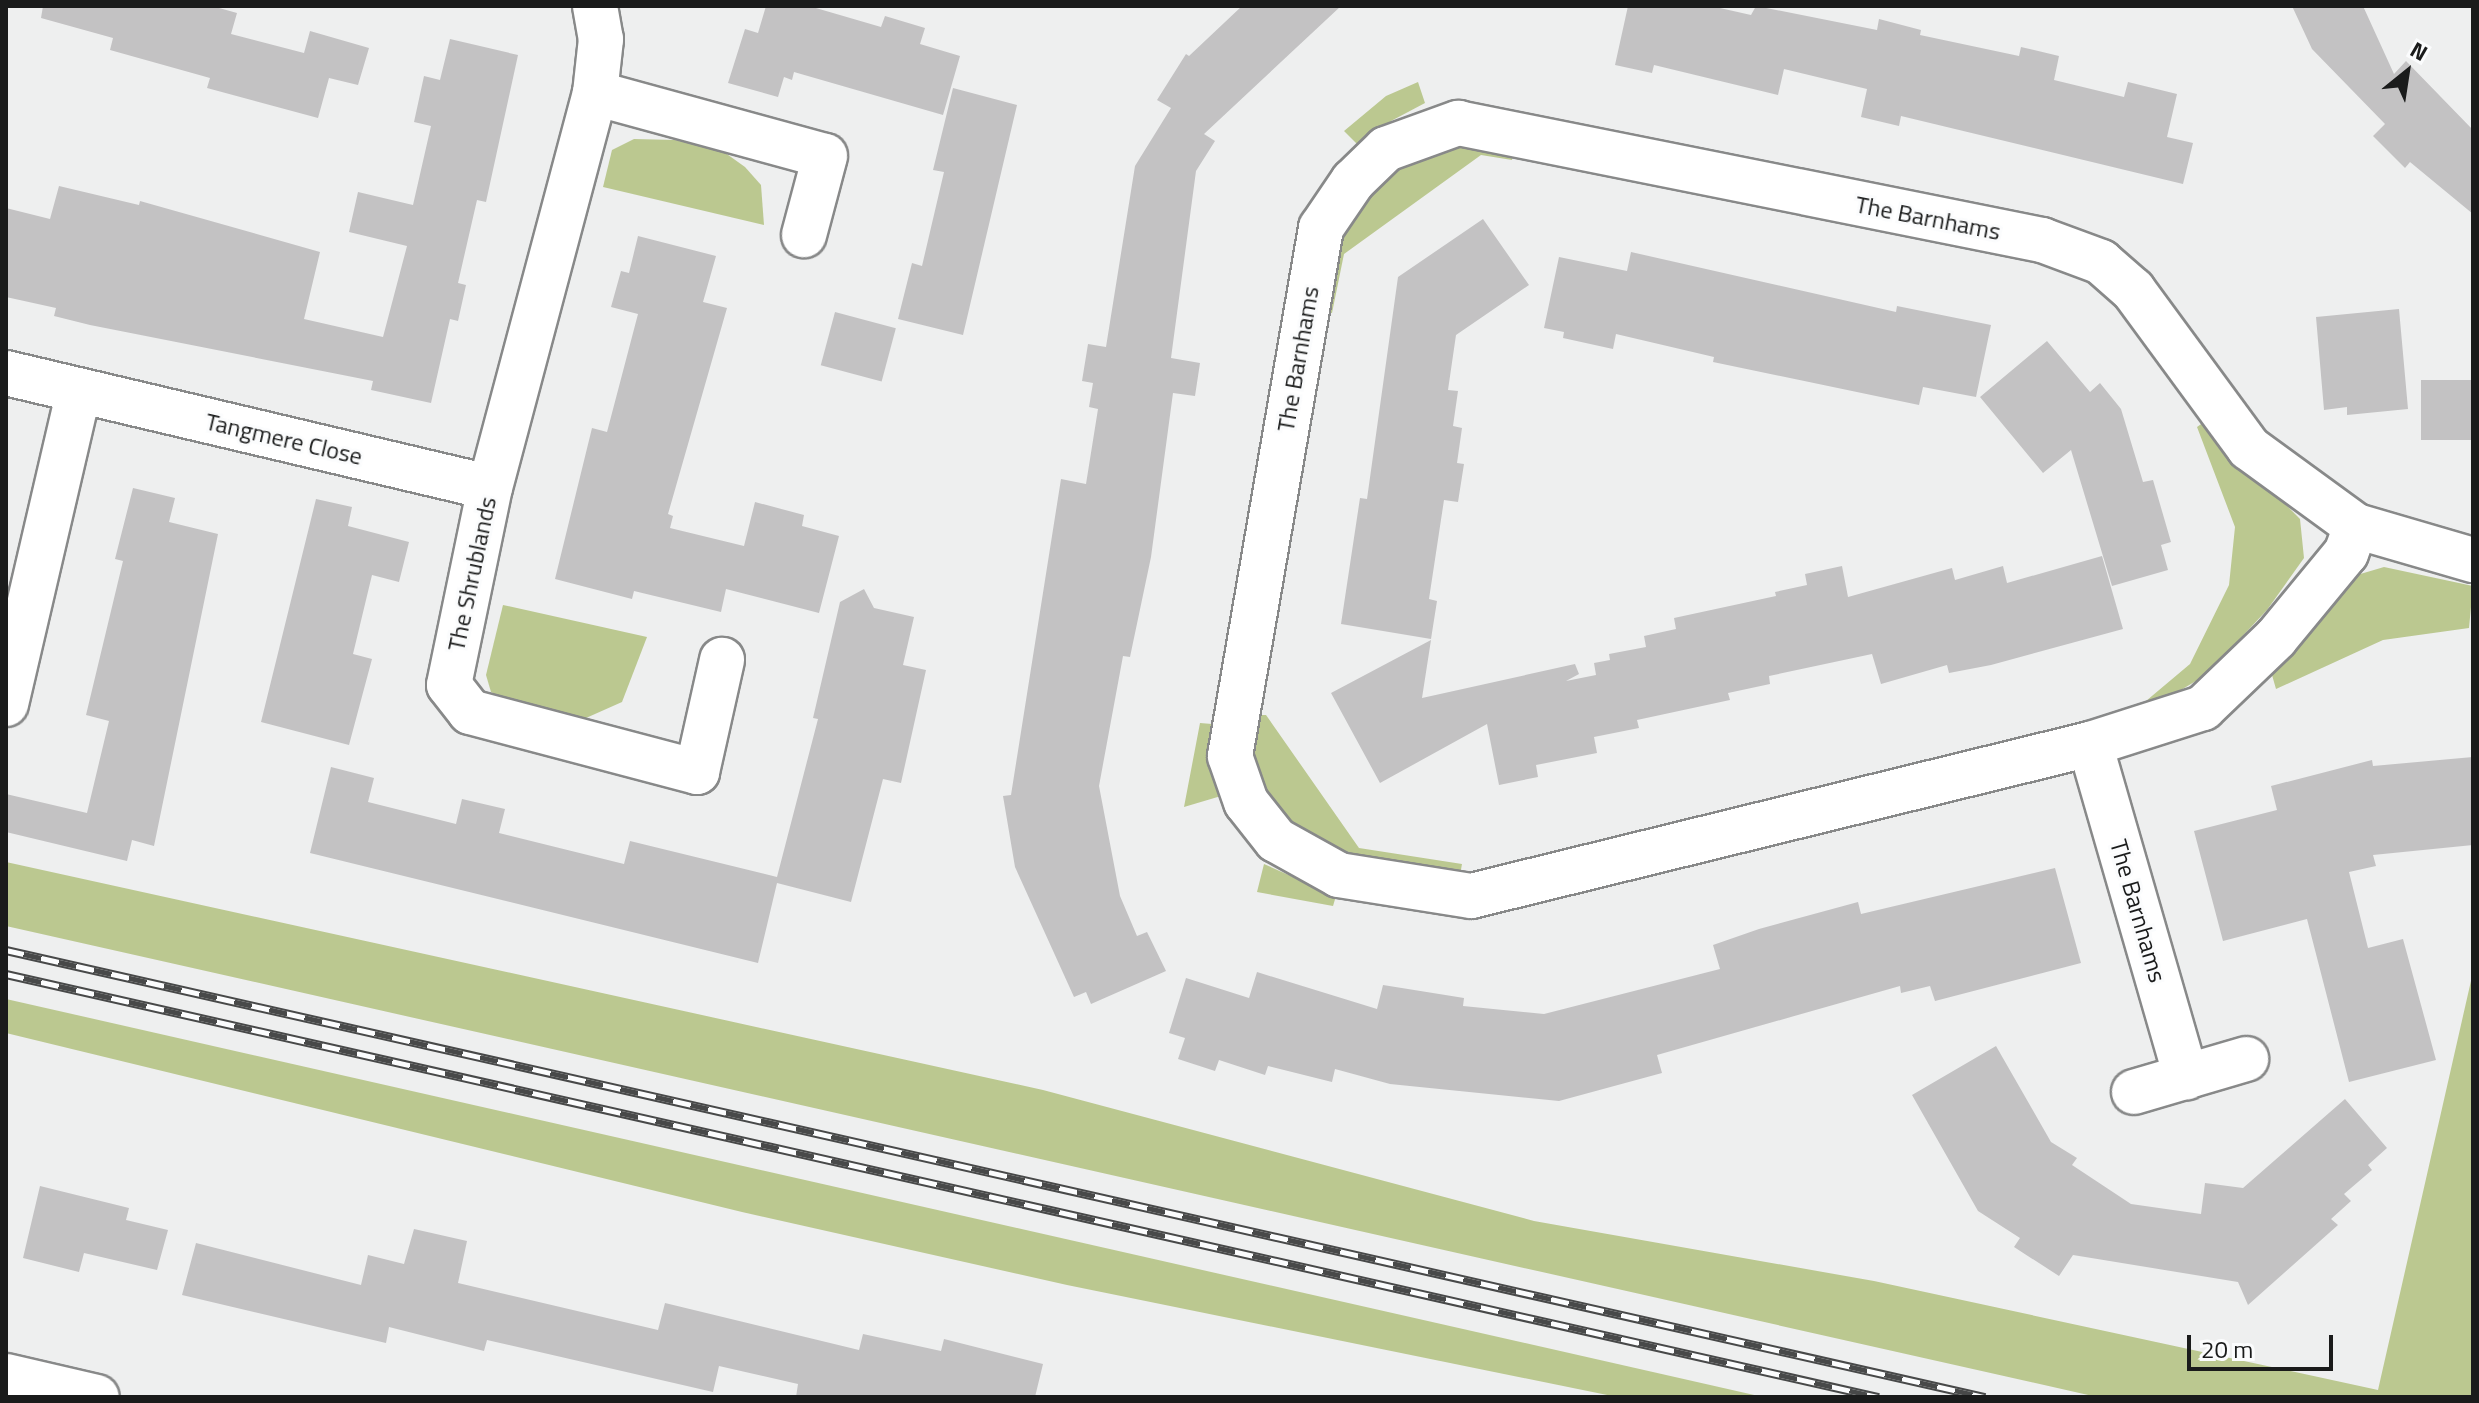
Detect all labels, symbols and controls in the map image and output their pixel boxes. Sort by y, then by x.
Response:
north arrow [2367,32,2447,112]
text: N [2404,33,2434,70]
street label: The Barnhams [1853,190,2003,246]
street label: The Barnhams [1271,284,1325,434]
street label: Tangmere Close [203,407,365,471]
street label: The Shrublands [442,494,502,654]
street label: The Barnhams [2104,836,2172,986]
scale bar [2191,1319,2337,1369]
text: 20 m [2201,1331,2253,1367]

